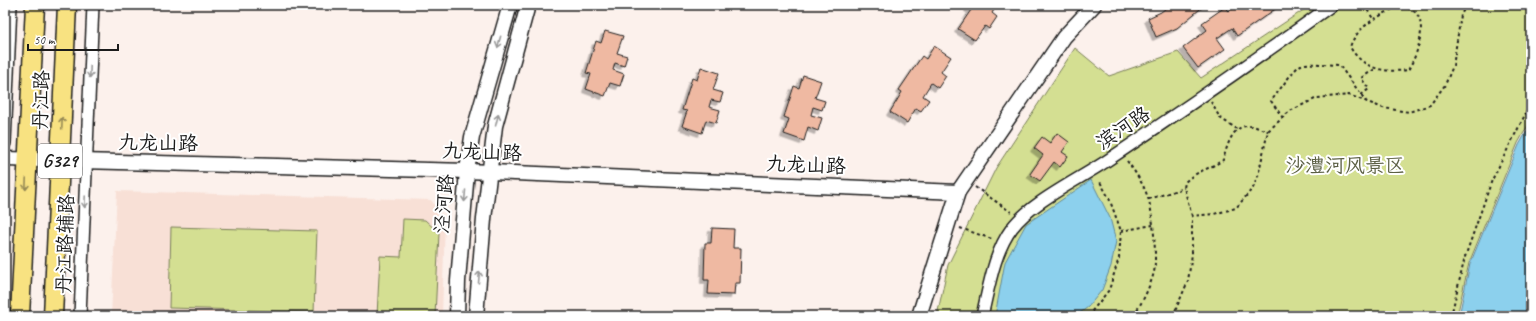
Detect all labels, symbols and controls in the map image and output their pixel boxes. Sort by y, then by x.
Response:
scale bar [28,26,118,52]
text: 50 m [34,32,56,48]
one-way arrow [495,36,502,49]
one-way arrow [87,65,94,78]
street label: 丹江路 [27,69,55,130]
street label: 滨河路 [1091,100,1156,155]
one-way arrow [494,114,501,127]
one-way arrow [58,117,66,130]
street label: 九龙山路 [118,130,199,156]
street label: 九龙山路 [442,138,523,166]
road number: G329 [38,144,82,178]
street label: 九龙山路 [766,151,847,179]
park label: 沙澧河风景区 [1285,153,1405,178]
street label: 泾河路 [429,172,459,235]
one-way arrow [22,177,29,190]
one-way arrow [461,189,468,202]
street label: 丹江路辅路 [51,193,79,294]
one-way arrow [81,195,89,208]
one-way arrow [476,271,483,284]

